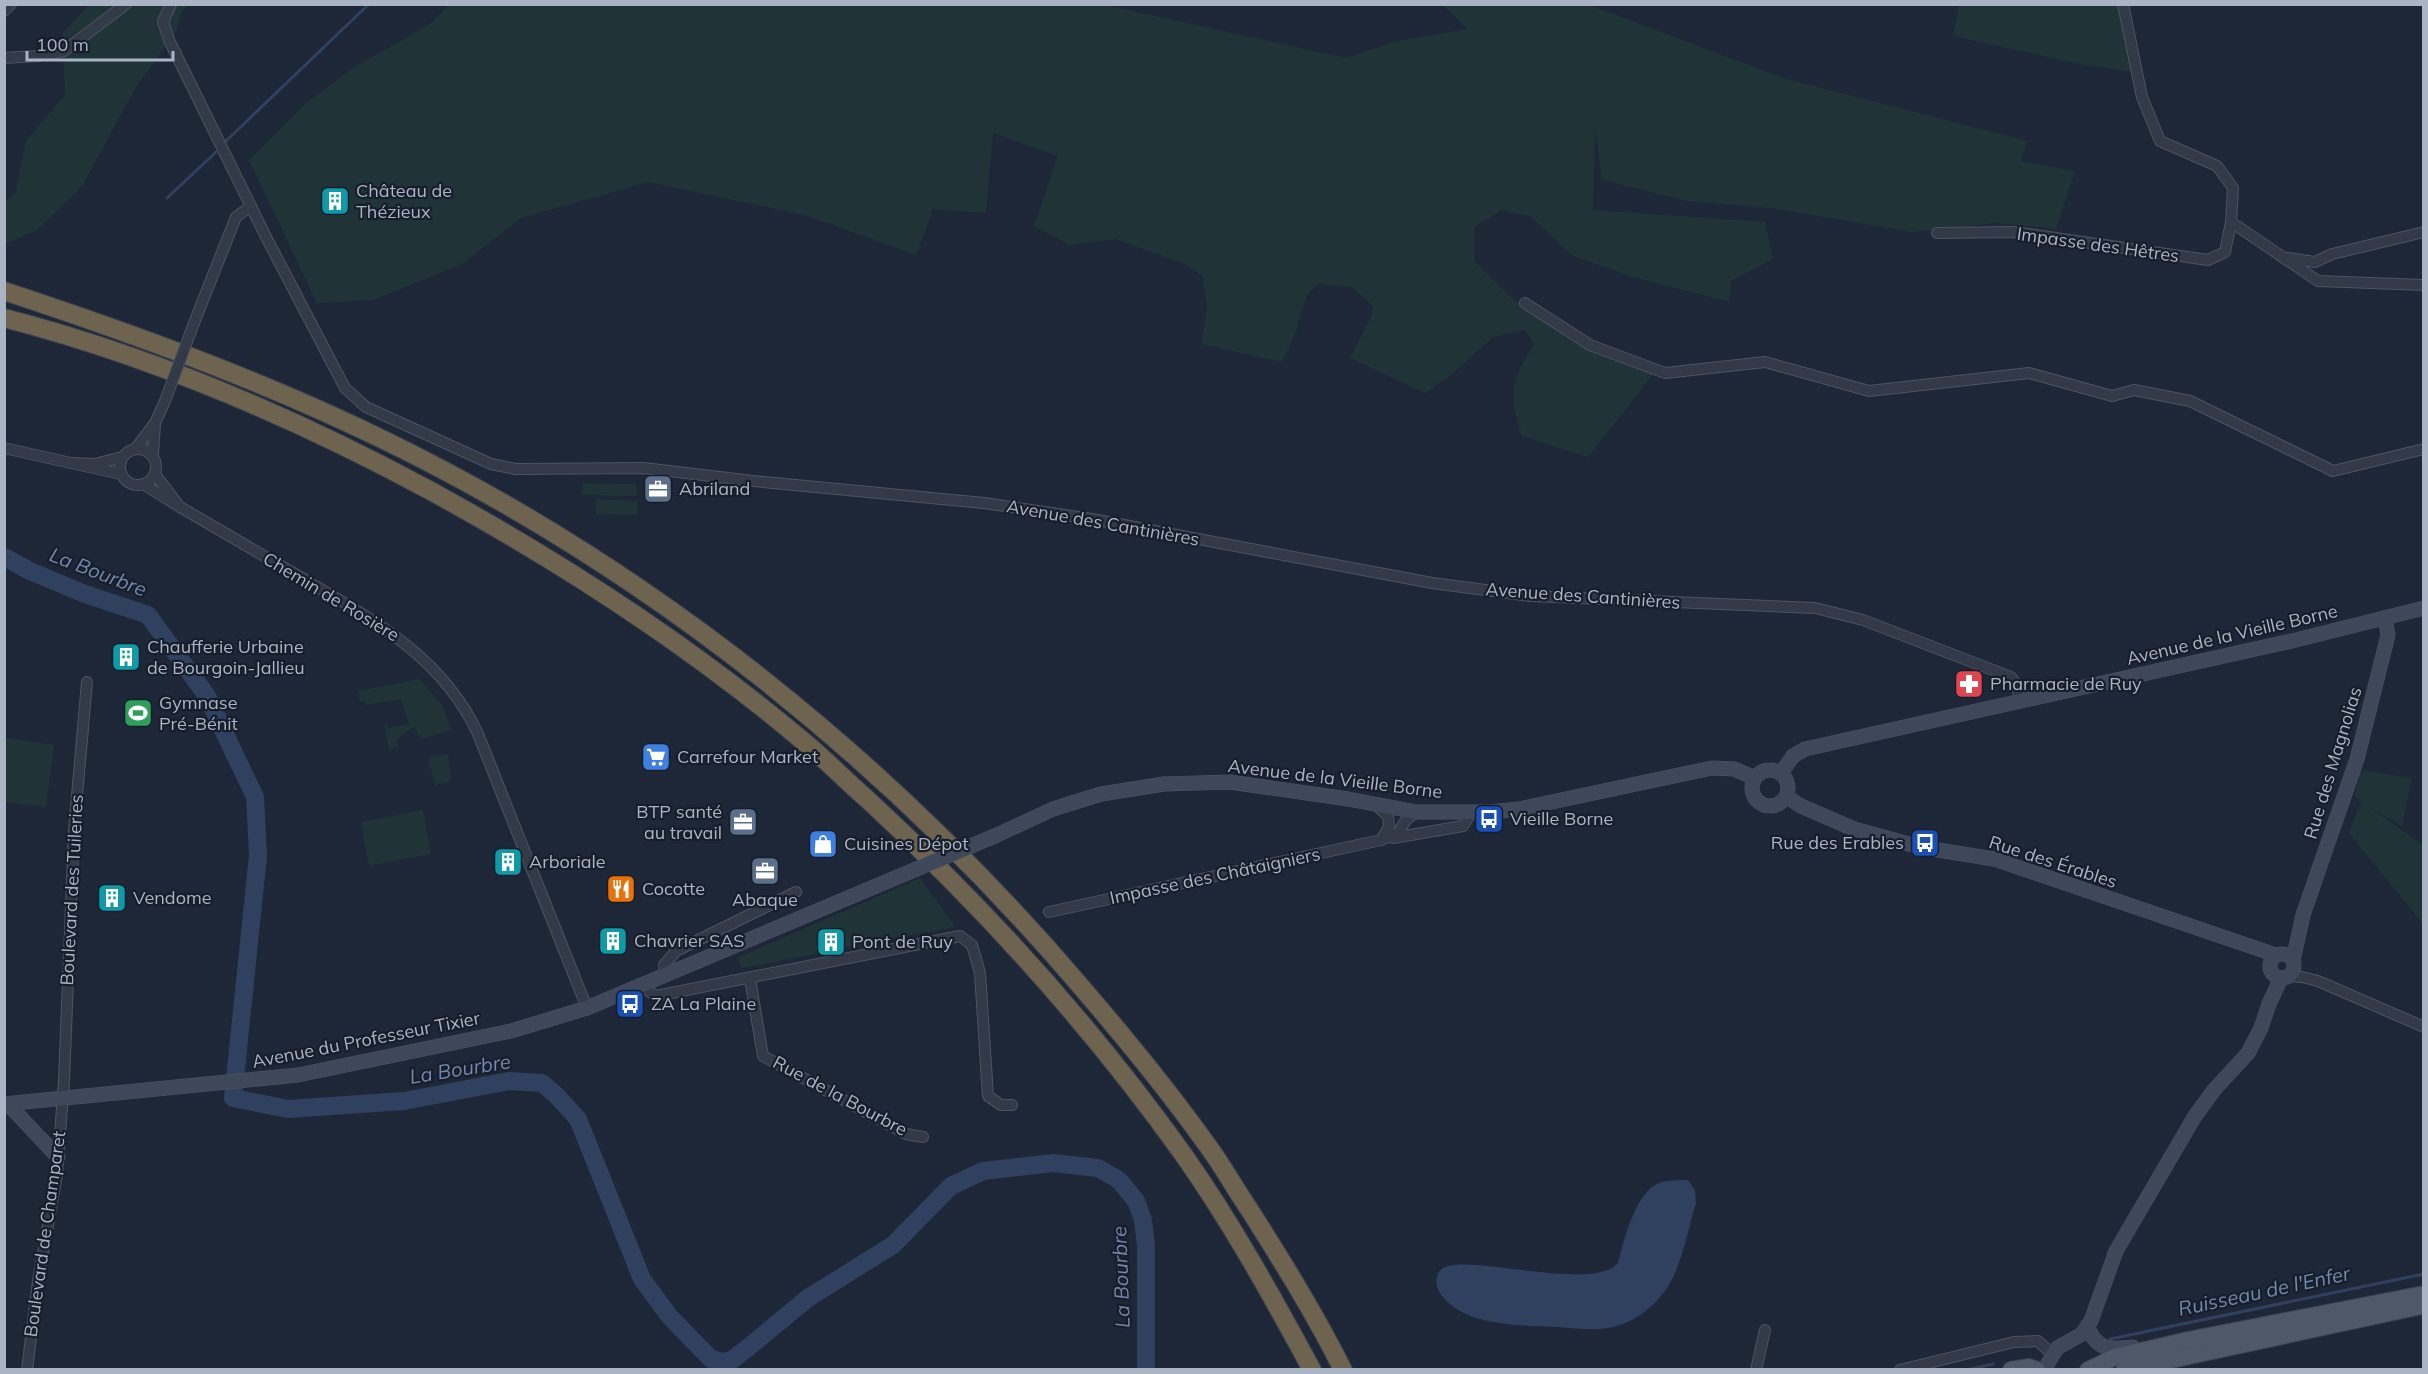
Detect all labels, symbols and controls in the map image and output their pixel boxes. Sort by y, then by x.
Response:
scale bar [27,24,172,62]
text: 100 m [36,33,89,56]
place label: Château de Thézieux [356,179,452,223]
building icon: Château de Thézieux [319,185,351,217]
street label: Impasse des Hêtres [2015,222,2181,267]
office icon: Abriland [642,473,674,505]
place label: Abriland [679,477,750,500]
street label: Avenue des Cantinières [1005,494,1201,551]
water label: La Bourbre [46,542,150,602]
street label: Chemin de Rosière [259,547,404,646]
street label: Avenue des Cantinières [1485,577,1681,614]
street label: Avenue de la Vieille Borne [2124,599,2340,670]
place label: Chaufferie Urbaine de Bourgoin-Jallieu [147,635,305,679]
building icon: Chaufferie Urbaine de Bourgoin-Jallieu [110,641,142,673]
pharmacy icon: Pharmacie de Ruy [1953,668,1985,700]
place label: Pharmacie de Ruy [1990,672,2142,695]
street label: Rue des Magnolias [2298,684,2367,842]
place label: Gymnase Pré-Bénit [159,691,238,735]
sports icon: Gymnase Pré-Bénit [122,697,154,729]
supermarket icon: Carrefour Market [640,741,672,773]
place label: Carrefour Market [677,745,818,768]
street label: Avenue de la Vieille Borne [1227,754,1444,803]
street label: Boulevard des Tuileries [55,794,88,986]
place label: BTP santé au travail [636,800,722,844]
bus stop icon: Vieille Borne [1473,803,1505,835]
office icon: BTP santé au travail [727,806,759,838]
place label: Vieille Borne [1510,807,1613,830]
bus stop icon: Rue des Erables [1909,827,1941,859]
shop icon: Cuisines Dépot [807,828,839,860]
street label: Rue des Érables [1986,830,2120,893]
place label: Rue des Erables [1771,831,1904,854]
place label: Cuisines Dépot [844,832,968,855]
street label: Impasse des Châtaigniers [1108,842,1322,909]
building icon: Arboriale [492,846,524,878]
place label: Arboriale [529,850,606,873]
office icon: Abaque [749,855,781,887]
restaurant icon: Cocotte [605,873,637,905]
place label: Cocotte [642,877,705,900]
building icon: Vendome [96,882,128,914]
place label: Vendome [133,886,212,909]
place label: Abaque [732,888,798,911]
building icon: Chavrier SAS [597,925,629,957]
building icon: Pont de Ruy [815,926,847,958]
place label: Chavrier SAS [634,929,744,952]
place label: Pont de Ruy [852,930,953,953]
bus stop icon: ZA La Plaine [614,988,646,1020]
place label: ZA La Plaine [651,992,756,1015]
street label: Avenue du Professeur Tixier [250,1006,482,1073]
water label: La Bourbre [408,1048,512,1089]
street label: Rue de la Bourbre [769,1050,911,1141]
street label: Boulevard de Champaret [19,1129,70,1338]
water label: La Bourbre [1106,1226,1135,1328]
water label: Ruisseau de l'Enfer [2176,1260,2353,1321]

